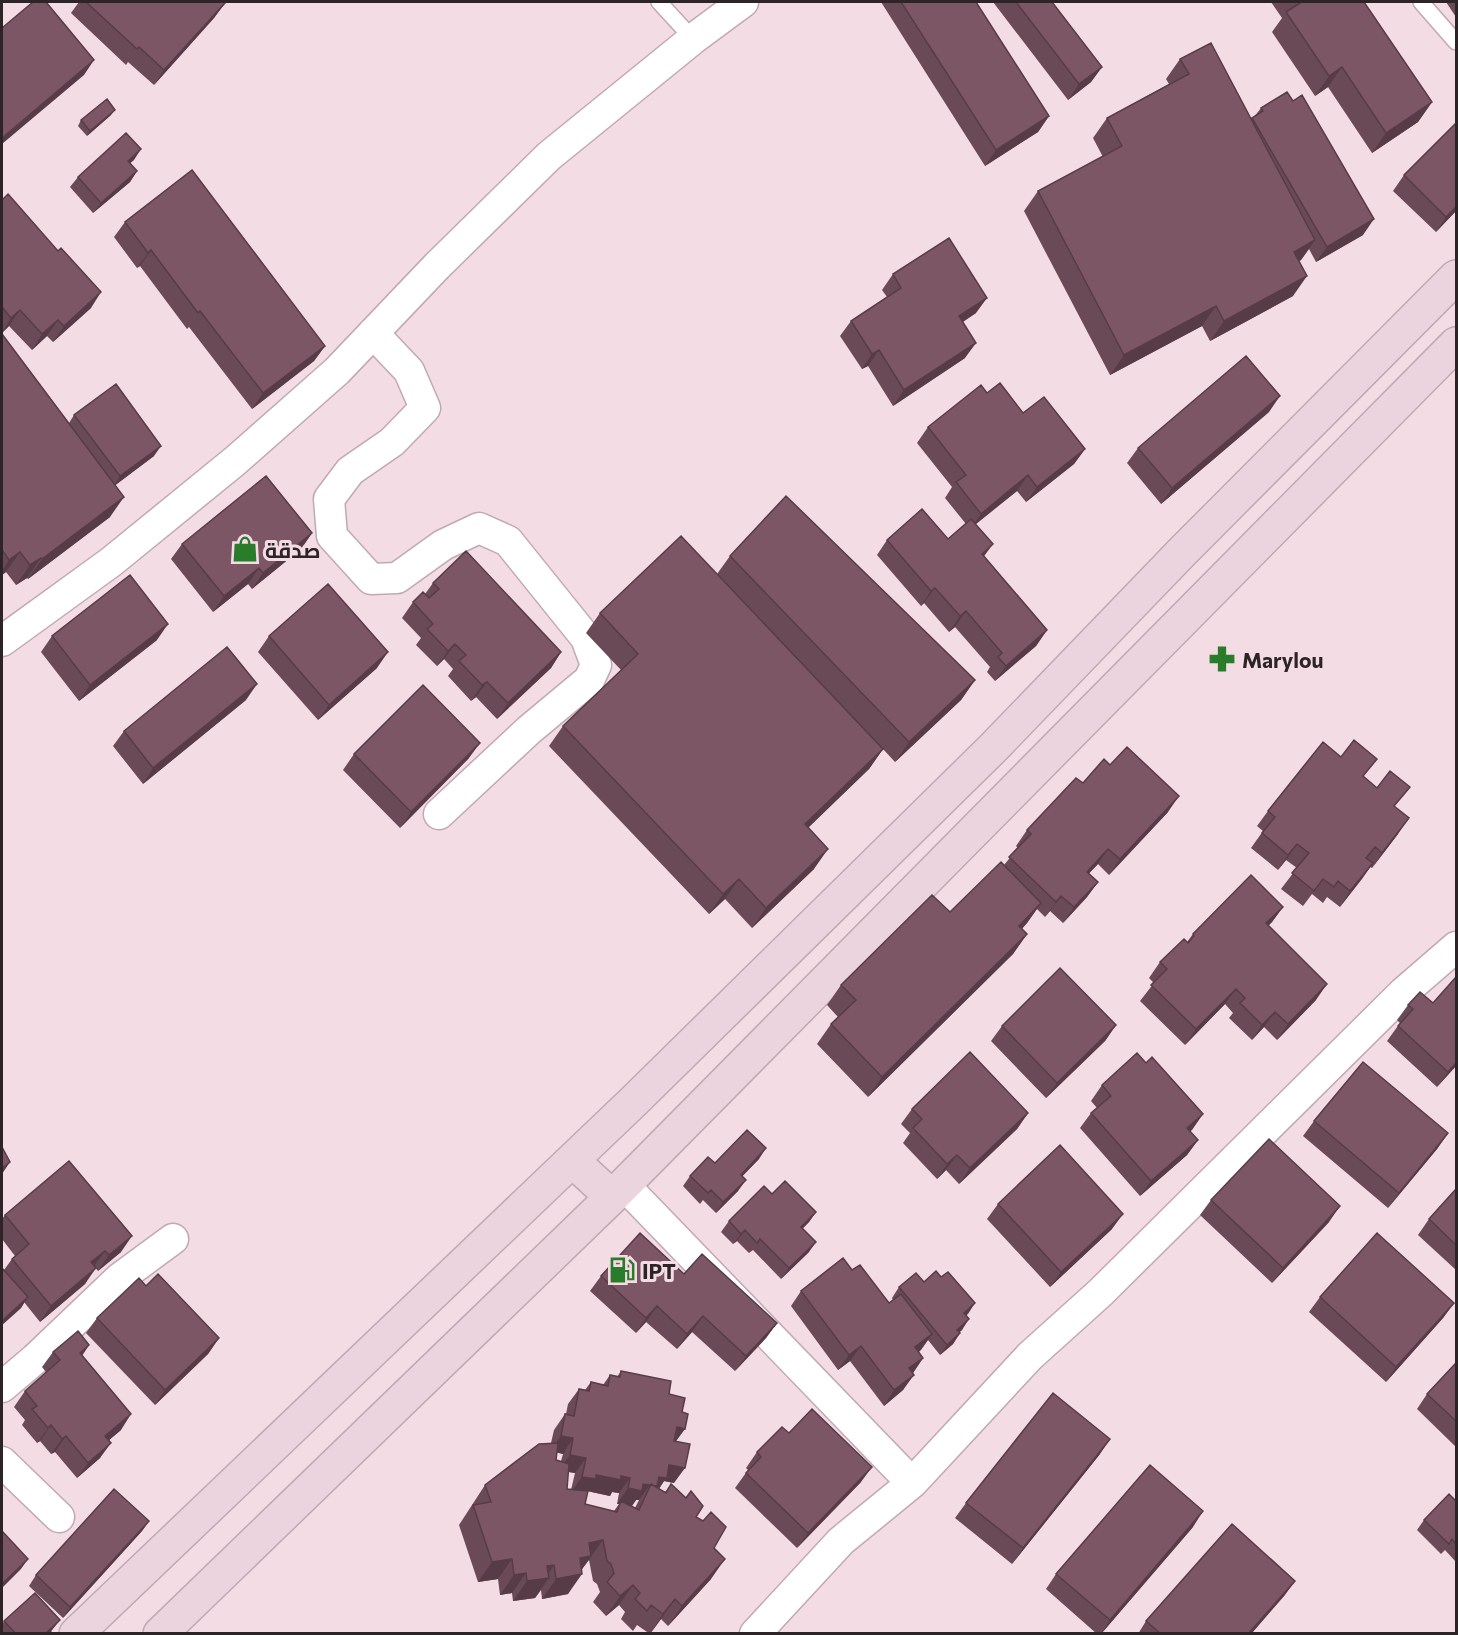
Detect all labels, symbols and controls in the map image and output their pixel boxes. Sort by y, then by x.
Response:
shop icon: صدقة [230,534,260,564]
place label: صدقة [265,537,321,562]
pharmacy icon: Marylou [1207,644,1237,674]
place label: Marylou [1242,647,1324,672]
fuel station icon: IPT [607,1255,637,1285]
place label: IPT [642,1258,676,1283]

